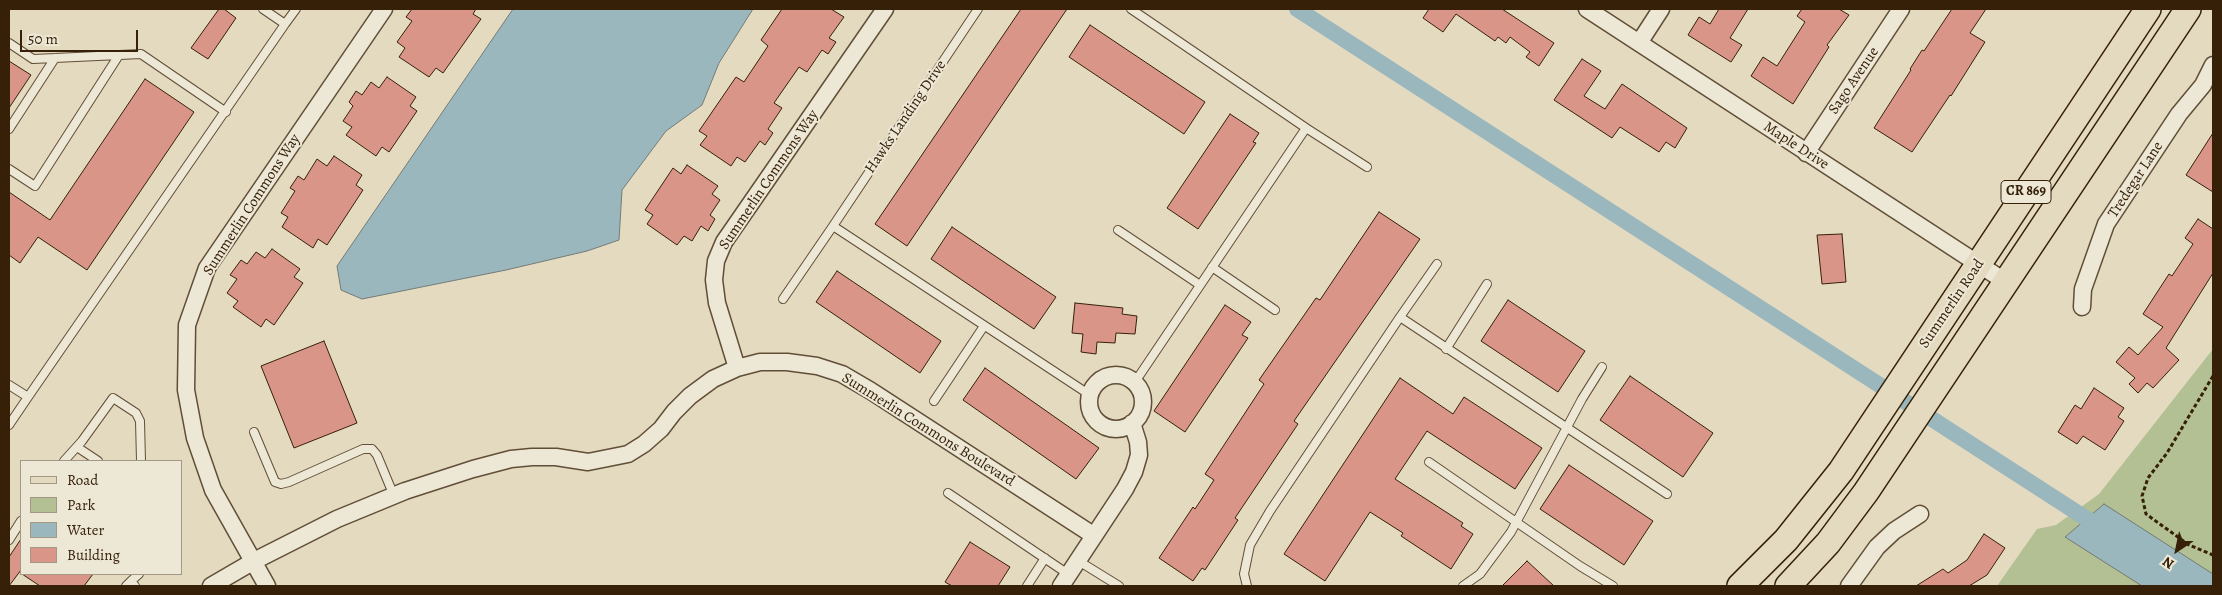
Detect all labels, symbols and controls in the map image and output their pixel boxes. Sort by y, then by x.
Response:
scale bar [22,20,140,52]
text: 50 m [28,29,58,49]
street label: Sago Avenue [1825,44,1883,118]
street label: Hawks Landing Drive [862,57,950,177]
street label: Summerlin Commons Way [715,107,823,253]
street label: Maple Drive [1760,118,1832,174]
street label: Summerlin Commons Way [200,131,304,279]
street label: Tredegar Lane [2105,139,2167,221]
road number: CR 869 [2001,180,2051,203]
street label: Summerlin Road [1916,256,1988,352]
street label: Summerlin Commons Boulevard [838,369,1018,491]
legend [20,460,182,575]
text: Road [67,470,98,490]
text: Park [67,495,95,515]
text: Water [67,520,104,540]
north arrow [2152,525,2202,575]
text: Building [67,545,120,565]
text: N [2159,552,2178,574]

